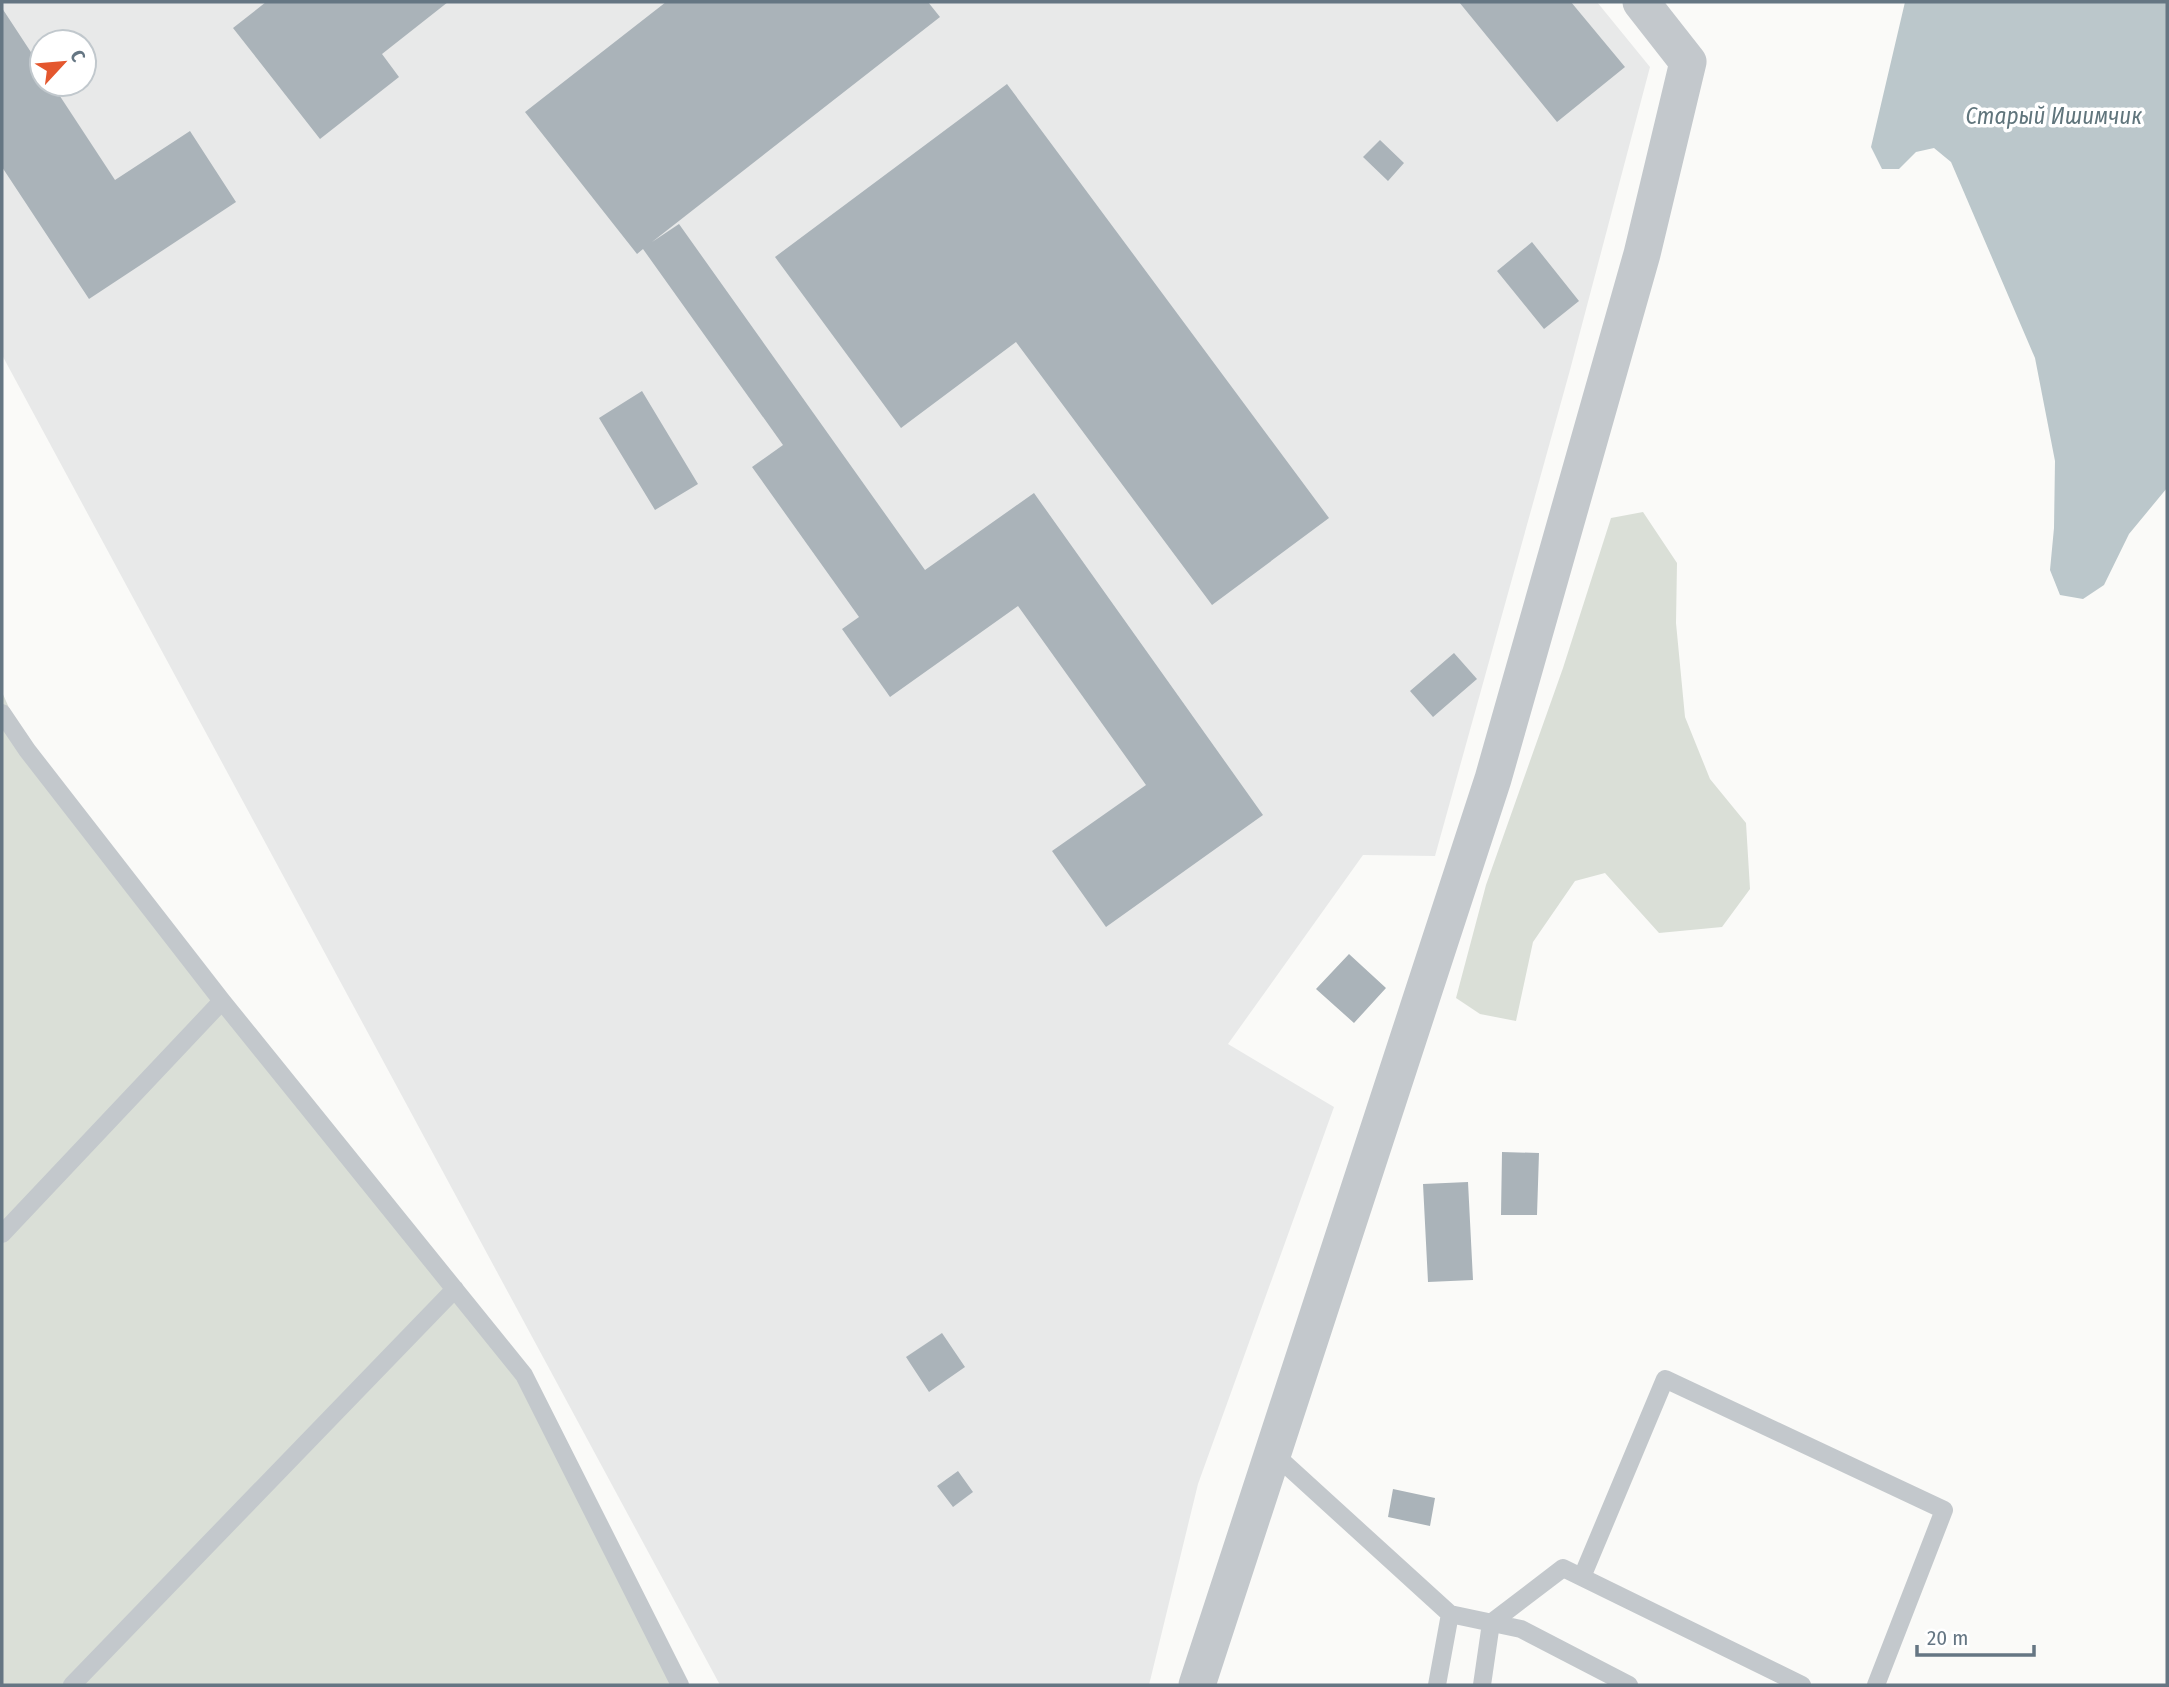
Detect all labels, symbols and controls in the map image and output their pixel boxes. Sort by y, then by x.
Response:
north arrow [28,28,98,98]
text: С [65,46,90,65]
water label: Старый Ишимчик [1966,102,2142,130]
scale bar [1917,1614,2034,1658]
text: 20 m [1927,1625,1968,1651]

